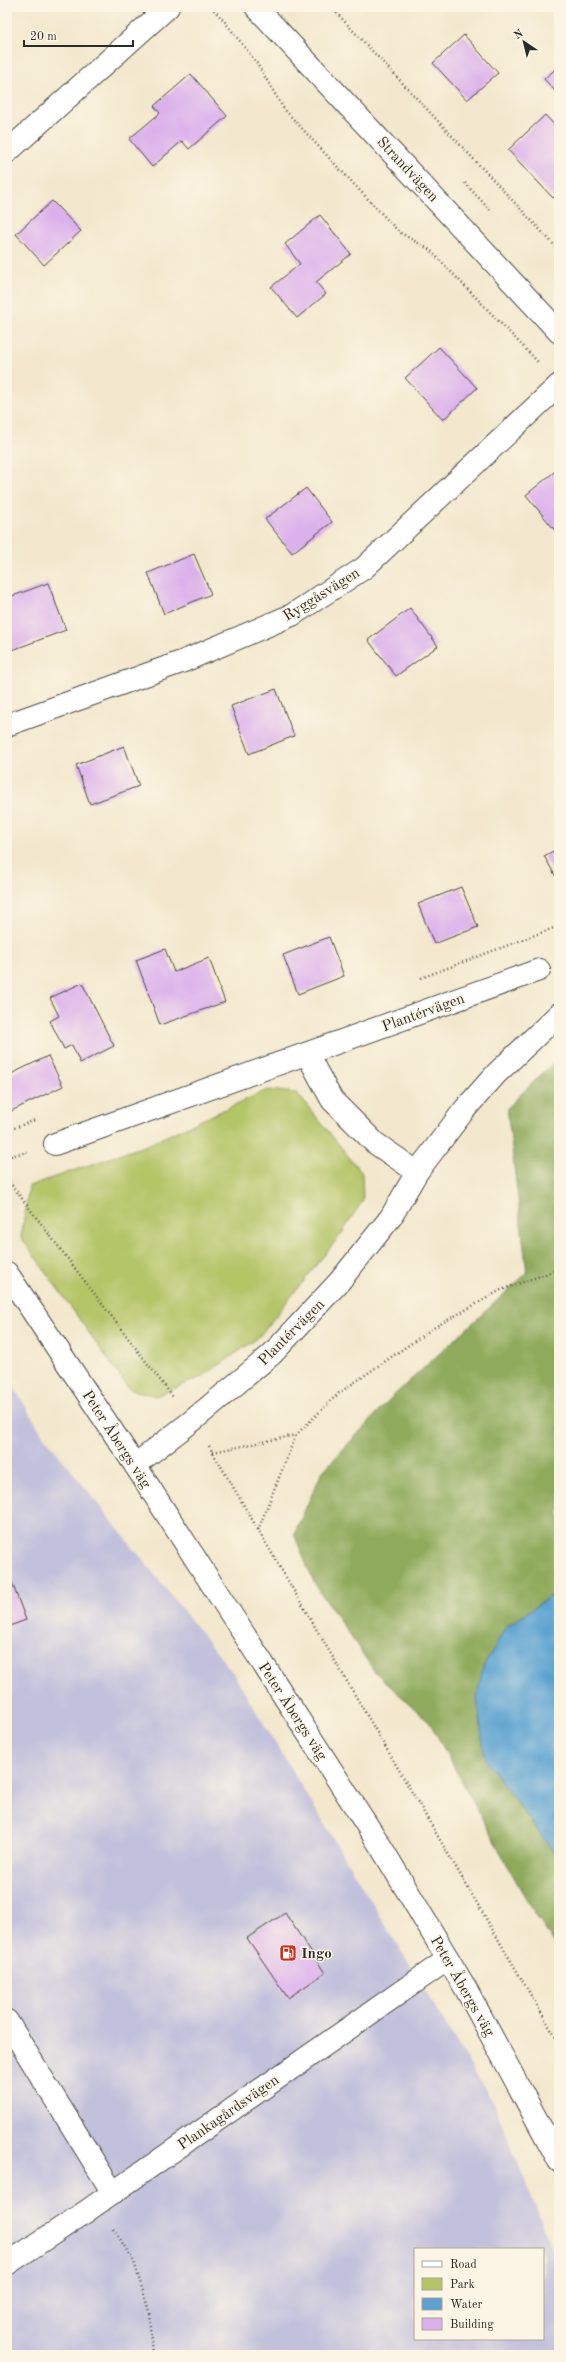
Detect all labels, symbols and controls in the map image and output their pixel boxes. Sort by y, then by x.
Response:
scale bar [24,22,133,48]
north arrow [504,22,544,62]
text: N [513,28,526,42]
text: 20 m [30,31,57,43]
street label: Strandvägen [373,135,441,205]
street label: Ryggåsvägen [281,566,363,625]
street label: Plantérvägen [380,992,467,1035]
street label: Plantérvägen [256,1297,328,1369]
street label: Peter Åbergs väg [79,1386,156,1491]
street label: Peter Åbergs väg [255,1658,332,1763]
street label: Peter Åbergs väg [427,1932,500,2040]
fuel station icon: Ingo [278,1943,298,1963]
place label: Ingo [301,1947,332,1962]
street label: Plankagårdsvägen [176,2073,282,2154]
legend [414,2248,544,2340]
text: Road [450,2259,477,2271]
text: Park [450,2279,475,2291]
text: Water [450,2299,483,2311]
text: Building [450,2319,494,2331]

